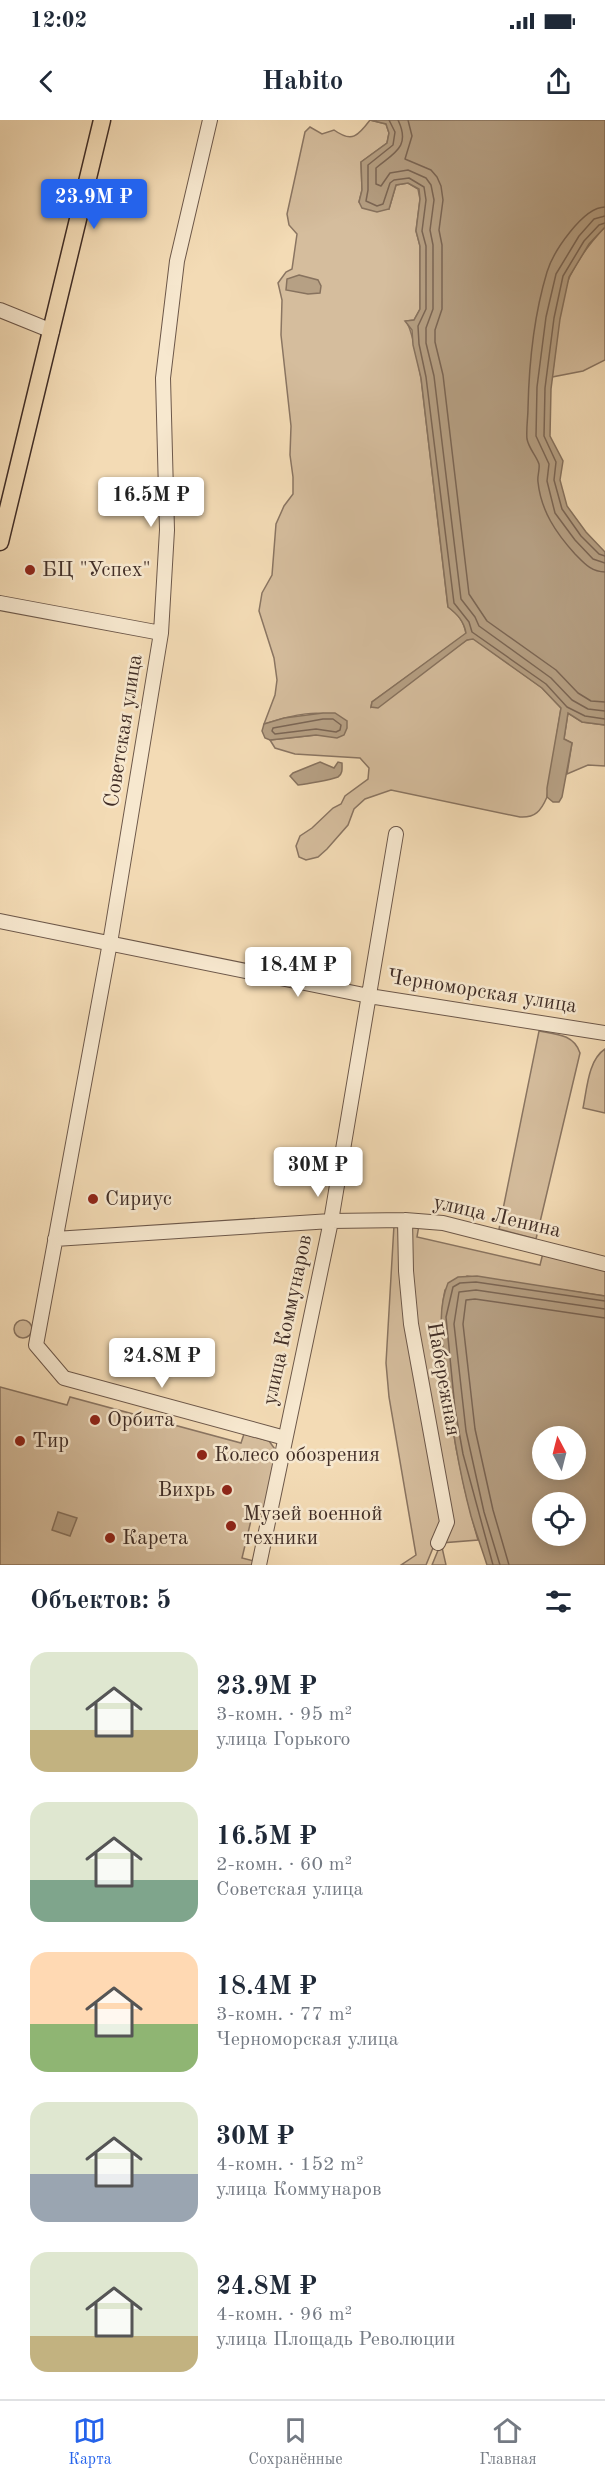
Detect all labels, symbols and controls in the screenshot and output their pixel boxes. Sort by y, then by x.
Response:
text: 12:02 [30,10,87,32]
icon: back [30,65,63,98]
icon: share [542,65,575,98]
text: Habito [262,68,343,95]
pin: 23.9M ₽ [39,179,149,230]
text: 23.9M ₽ [55,188,133,208]
pin: 16.5M ₽ [96,477,206,528]
text: 16.5M ₽ [112,486,190,506]
place label: БЦ "Успех" [42,560,151,581]
marker: БЦ "Успех" [23,563,37,577]
street label: Советская улица [102,653,146,809]
pin: 18.4M ₽ [243,947,353,998]
text: 18.4M ₽ [259,956,337,976]
street label: Черноморская улица [386,967,578,1017]
pin: 30M ₽ [276,1147,360,1198]
text: 30M ₽ [288,1156,348,1176]
place label: Сириус [105,1189,172,1210]
marker: Сириус [86,1192,100,1206]
street label: улица Ленина [431,1192,563,1242]
street label: улица Коммунаров [260,1233,316,1407]
street label: Набережная [423,1320,463,1438]
pin: 24.8M ₽ [107,1338,217,1389]
text: 24.8M ₽ [123,1347,201,1367]
place label: Орбита [107,1410,175,1431]
marker: Орбита [88,1413,102,1427]
north arrow [532,1426,586,1480]
map controls [532,1426,586,1546]
place label: Тир [32,1431,69,1452]
marker: Тир [13,1434,27,1448]
place label: Колесо обозрения [214,1445,380,1466]
marker: Колесо обозрения [195,1448,209,1462]
place label: Вихрь [158,1480,215,1501]
marker: Вихрь [220,1483,234,1497]
button: locate [532,1492,586,1546]
place label: Музей военной техники [243,1504,383,1549]
marker: Музей военной техники [224,1519,238,1533]
place label: Карета [122,1528,189,1549]
marker: Карета [103,1531,117,1545]
icon: filters [542,1585,575,1618]
text: Объектов: 5 [30,1588,171,1614]
text: 23.9M ₽ [216,1674,317,1700]
icon: home [78,1676,150,1748]
text: 3-комн. · 95 m² [216,1705,352,1725]
text: улица Горького [216,1730,350,1750]
text: 16.5M ₽ [216,1824,317,1850]
icon: home [78,1826,150,1898]
text: 2-комн. · 60 m² [216,1855,352,1875]
text: Советская улица [216,1880,363,1900]
text: 18.4M ₽ [216,1974,317,2000]
icon: home [78,1976,150,2048]
text: 3-комн. · 77 m² [216,2005,352,2025]
text: Черноморская улица [216,2030,399,2050]
text: 30M ₽ [216,2124,295,2150]
icon: home [78,2126,150,2198]
text: 4-комн. · 152 m² [216,2155,364,2175]
text: улица Коммунаров [216,2180,382,2200]
text: 24.8M ₽ [216,2274,317,2300]
icon: home [78,2276,150,2348]
text: 4-комн. · 96 m² [216,2305,352,2325]
text: улица Площадь Революции [216,2330,455,2350]
tab: Карта [68,2414,112,2470]
tab: Сохранённые [248,2414,343,2470]
tab: Главная [479,2414,537,2470]

